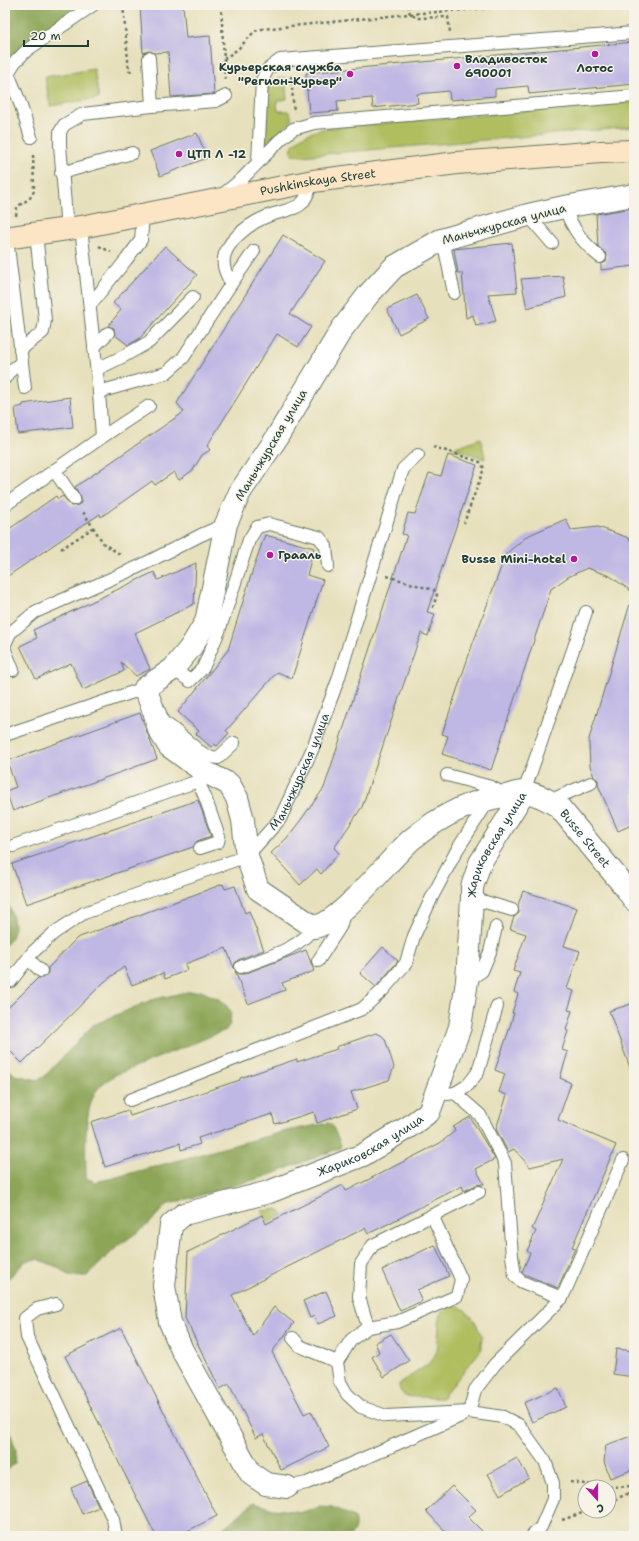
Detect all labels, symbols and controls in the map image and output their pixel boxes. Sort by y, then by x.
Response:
scale bar [24,22,88,48]
text: 20 m [30,28,61,44]
marker: Лотос [590,49,600,59]
place label: Владивосток 690001 [465,51,548,81]
place label: Курьерская служба "Регион-Курьер" [219,59,343,89]
place label: Лотос [577,60,613,76]
marker: Владивосток 690001 [452,61,462,71]
marker: Курьерская служба "Регион-Курьер" [345,69,355,79]
place label: ЦТП Л -12 [187,146,247,162]
marker: ЦТП Л -12 [174,149,184,159]
street label: Pushkinskaya Street [259,165,377,199]
street label: Маньчжурская улица [440,200,568,248]
street label: Маньчжурская улица [231,386,311,504]
place label: Грааль [278,547,322,563]
marker: Грааль [265,550,275,560]
place label: Busse Mini-hotel [462,551,566,567]
marker: Busse Mini-hotel [569,554,579,564]
street label: Маньчжурская улица [265,710,333,834]
street label: Жариковская улица [464,788,531,898]
street label: Busse Street [556,806,614,871]
street label: Жариковская улица [315,1111,427,1180]
north arrow [577,1479,617,1519]
text: С [594,1500,606,1516]

